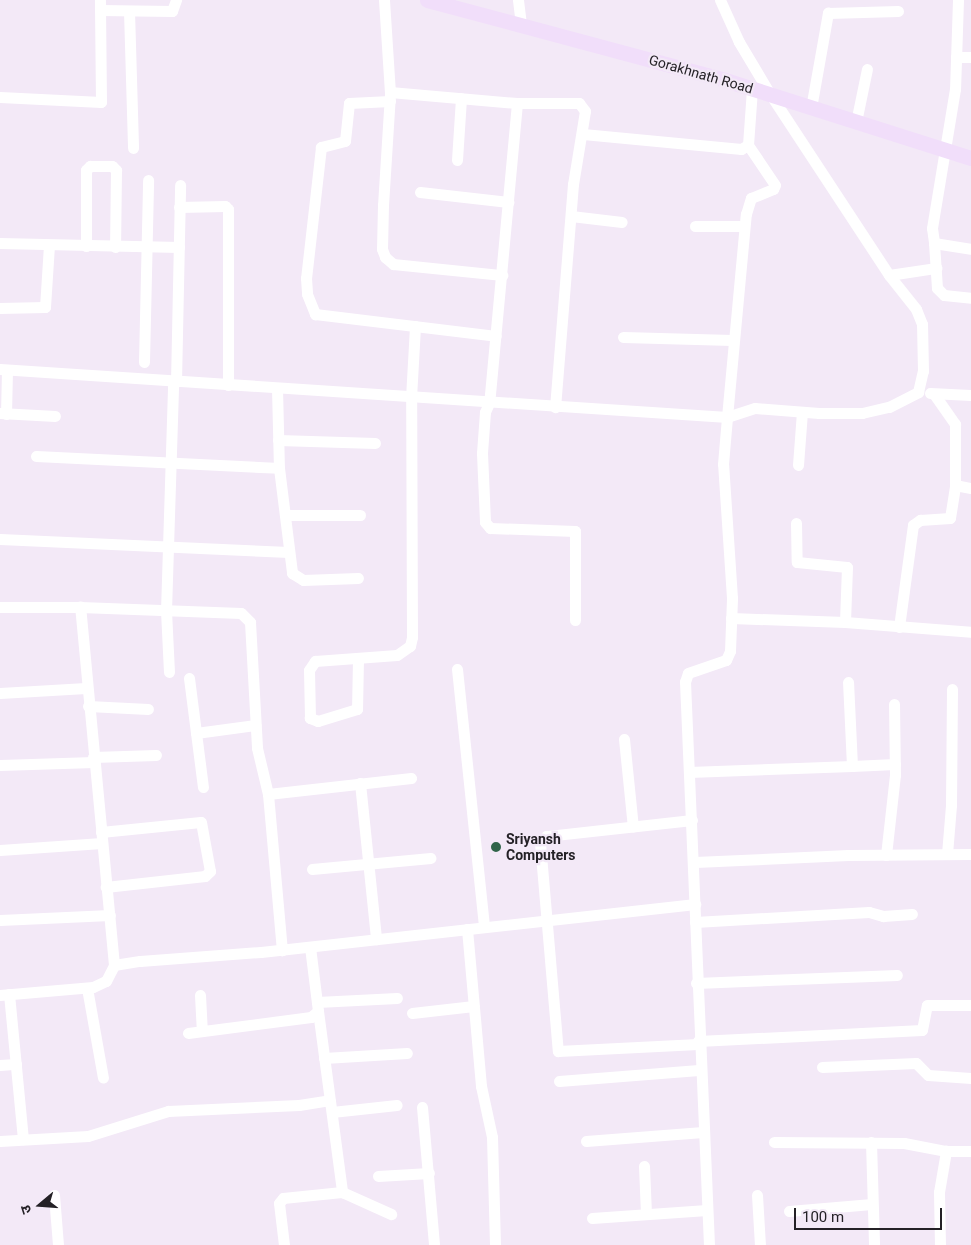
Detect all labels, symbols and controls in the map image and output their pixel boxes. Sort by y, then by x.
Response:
street label: Gorakhnath Road [647,51,755,97]
place label: Sriyansh Computers [506,831,576,864]
marker: Sriyansh Computers [490,841,502,853]
north arrow [15,1180,65,1230]
scale bar [796,1198,944,1230]
text: उ [17,1203,35,1216]
text: 100 m [802,1208,844,1226]

